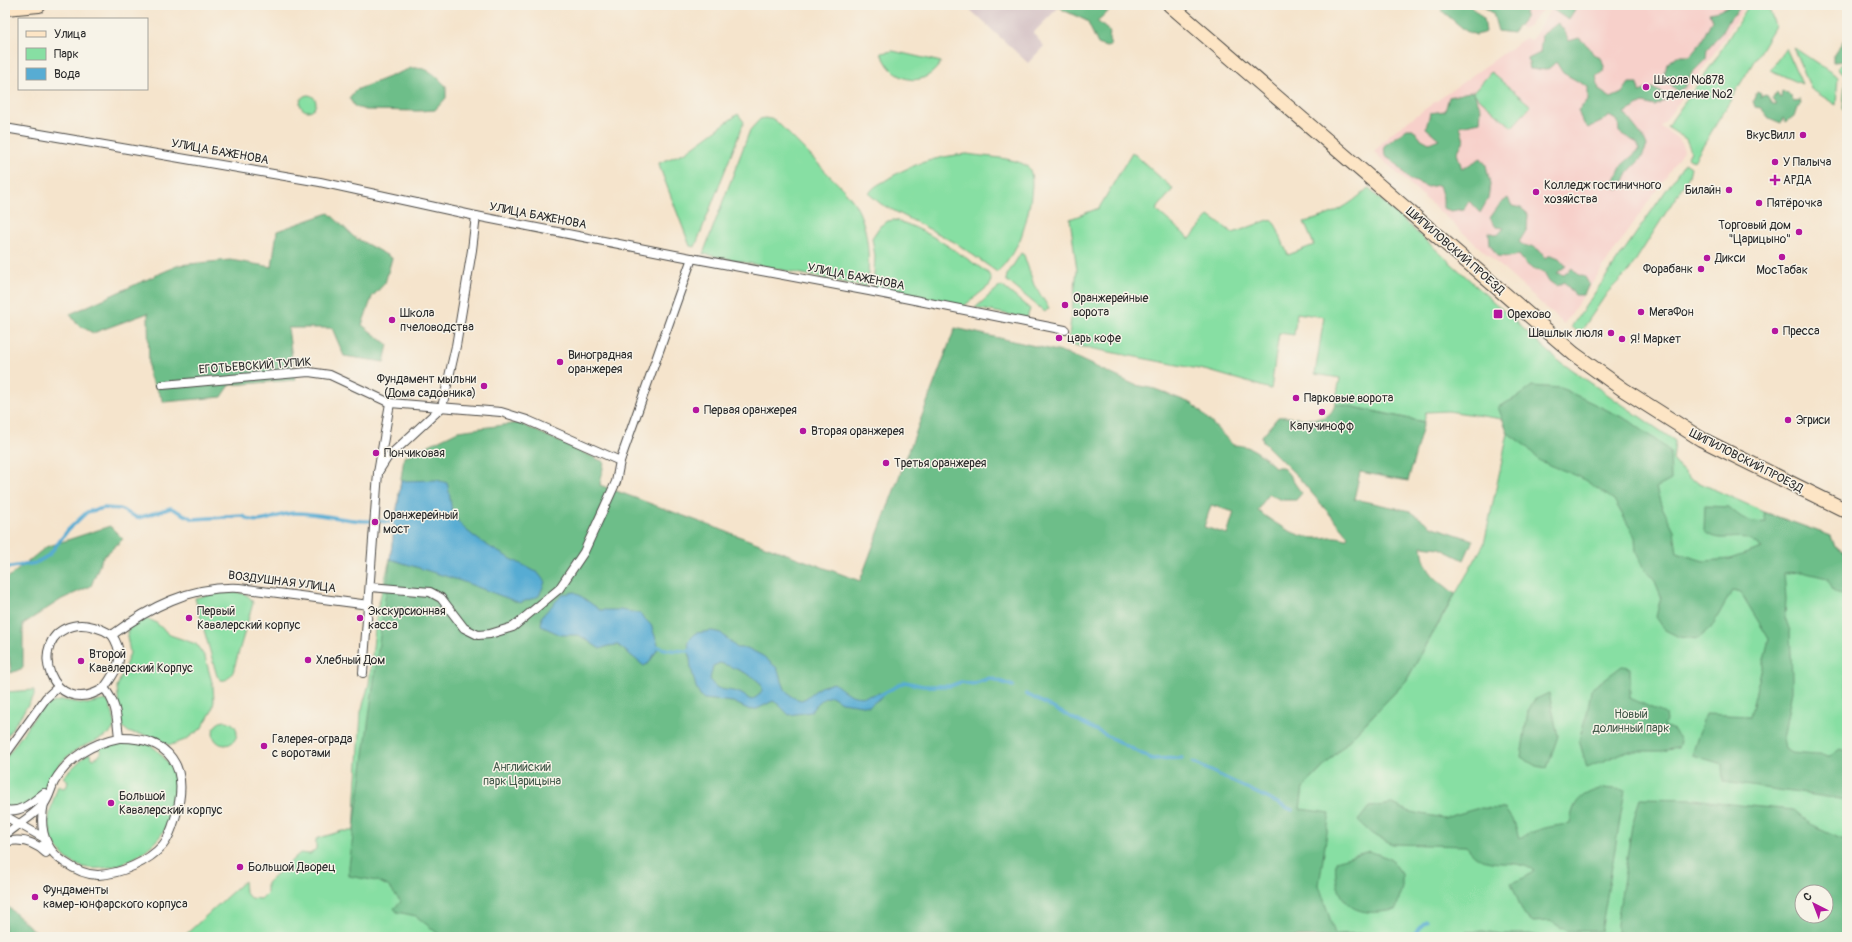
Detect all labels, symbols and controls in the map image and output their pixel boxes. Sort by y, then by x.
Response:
legend [18,18,148,90]
text: Улица [54,27,86,42]
text: Парк [54,47,79,62]
text: Вода [54,67,80,82]
place label: Школа №878 отделение №2 [1654,73,1733,102]
marker: Школа №878 отделение №2 [1641,82,1651,92]
place label: ВкусВилл [1746,128,1795,143]
marker: ВкусВилл [1798,130,1808,140]
street label: УЛИЦА БАЖЕНОВА [170,136,270,168]
place label: У Палыча [1783,155,1832,170]
marker: У Палыча [1770,157,1780,167]
place label: АРДА [1783,173,1812,188]
marker: АРДА [1770,175,1780,185]
place label: Колледж гостиничного хозяйcтва [1544,178,1662,207]
place label: Билайн [1685,183,1721,198]
marker: Билайн [1724,185,1734,195]
marker: Колледж гостиничного хозяйcтва [1531,187,1541,197]
place label: Пятёрочка [1767,196,1823,211]
marker: Пятёрочка [1754,198,1764,208]
street label: УЛИЦА БАЖЕНОВА [488,199,588,233]
street label: ШИПИЛОВСКИЙ ПРОЕЗД [1403,204,1508,298]
place label: Торговый дом "Царицыно" [1718,218,1791,247]
marker: Торговый дом "Царицыно" [1794,227,1804,237]
place label: Дикси [1714,251,1746,266]
marker: МосТабак [1777,252,1787,262]
marker: Дикси [1702,253,1712,263]
street label: УЛИЦА БАЖЕНОВА [806,260,906,294]
place label: Форабанк [1643,262,1693,277]
place label: МосТабак [1756,263,1808,278]
marker: Форабанк [1696,264,1706,274]
place label: Оранжерейные ворота [1073,291,1148,320]
marker: Оранжерейные ворота [1060,300,1070,310]
place label: МегаФон [1649,305,1694,320]
place label: Школа пчеловодства [400,306,474,335]
place label: Орехово [1507,307,1552,322]
marker: МегаФон [1636,307,1646,317]
marker: Орехово [1492,308,1504,320]
marker: Школа пчеловодства [387,315,397,325]
place label: Пресса [1783,324,1820,339]
place label: Шашлык люля [1529,326,1603,341]
marker: Пресса [1770,326,1780,336]
marker: Шашлык люля [1606,328,1616,338]
place label: царь кофе [1067,331,1121,346]
place label: Я! Маркет [1630,332,1681,347]
marker: царь кофе [1054,333,1064,343]
marker: Я! Маркет [1617,334,1627,344]
place label: Виноградная оранжерея [568,348,633,377]
street label: ЕГОТЬЕВСКИЙ ТУПИК [198,355,312,377]
marker: Виноградная оранжерея [555,357,565,367]
place label: Фундамент мыльни (Дома садовника) [377,372,477,401]
marker: Фундамент мыльни (Дома садовника) [479,381,489,391]
place label: Парковые ворота [1304,391,1394,406]
marker: Парковые ворота [1291,393,1301,403]
place label: Первая оранжерея [704,403,797,418]
marker: Первая оранжерея [691,405,701,415]
marker: Капучинофф [1317,407,1327,417]
place label: Эгриси [1796,413,1830,428]
marker: Эгриси [1783,415,1793,425]
place label: Капучинофф [1290,419,1354,434]
place label: Вторая оранжерея [811,424,905,439]
marker: Вторая оранжерея [798,426,808,436]
street label: ШИПИЛОВСКИЙ ПРОЕЗД [1687,426,1806,497]
place label: Пончиковая [384,446,445,461]
marker: Пончиковая [371,448,381,458]
place label: Третья оранжерея [894,456,987,471]
marker: Третья оранжерея [881,458,891,468]
place label: Оранжерейный мост [383,508,458,537]
marker: Оранжерейный мост [370,517,380,527]
street label: ВОЗДУШНАЯ УЛИЦА [227,568,337,596]
place label: Первый Кавалерский корпус [197,604,300,633]
place label: Экскурсионная касса [368,604,446,633]
marker: Первый Кавалерский корпус [184,613,194,623]
marker: Экскурсионная касса [355,613,365,623]
place label: Второй Кавалерский Корпус [89,647,193,676]
place label: Хлебный Дом [316,653,385,668]
marker: Хлебный Дом [303,655,313,665]
marker: Второй Кавалерский Корпус [76,656,86,666]
park label: Новый долинный парк [1593,707,1669,736]
place label: Галерея-ограда с воротами [272,732,353,761]
marker: Галерея-ограда с воротами [259,741,269,751]
park label: Английский парк Царицына [483,760,561,789]
place label: Большой Кавалерский корпус [119,789,222,818]
marker: Большой Кавалерский корпус [106,798,116,808]
place label: Большой Дворец [248,860,336,875]
marker: Большой Дворец [235,862,245,872]
place label: Фундаменты камер-юнфарского корпуса [43,883,188,912]
north arrow [1794,884,1834,924]
text: С [1801,890,1815,904]
marker: Фундаменты камер-юнфарского корпуса [30,892,40,902]

